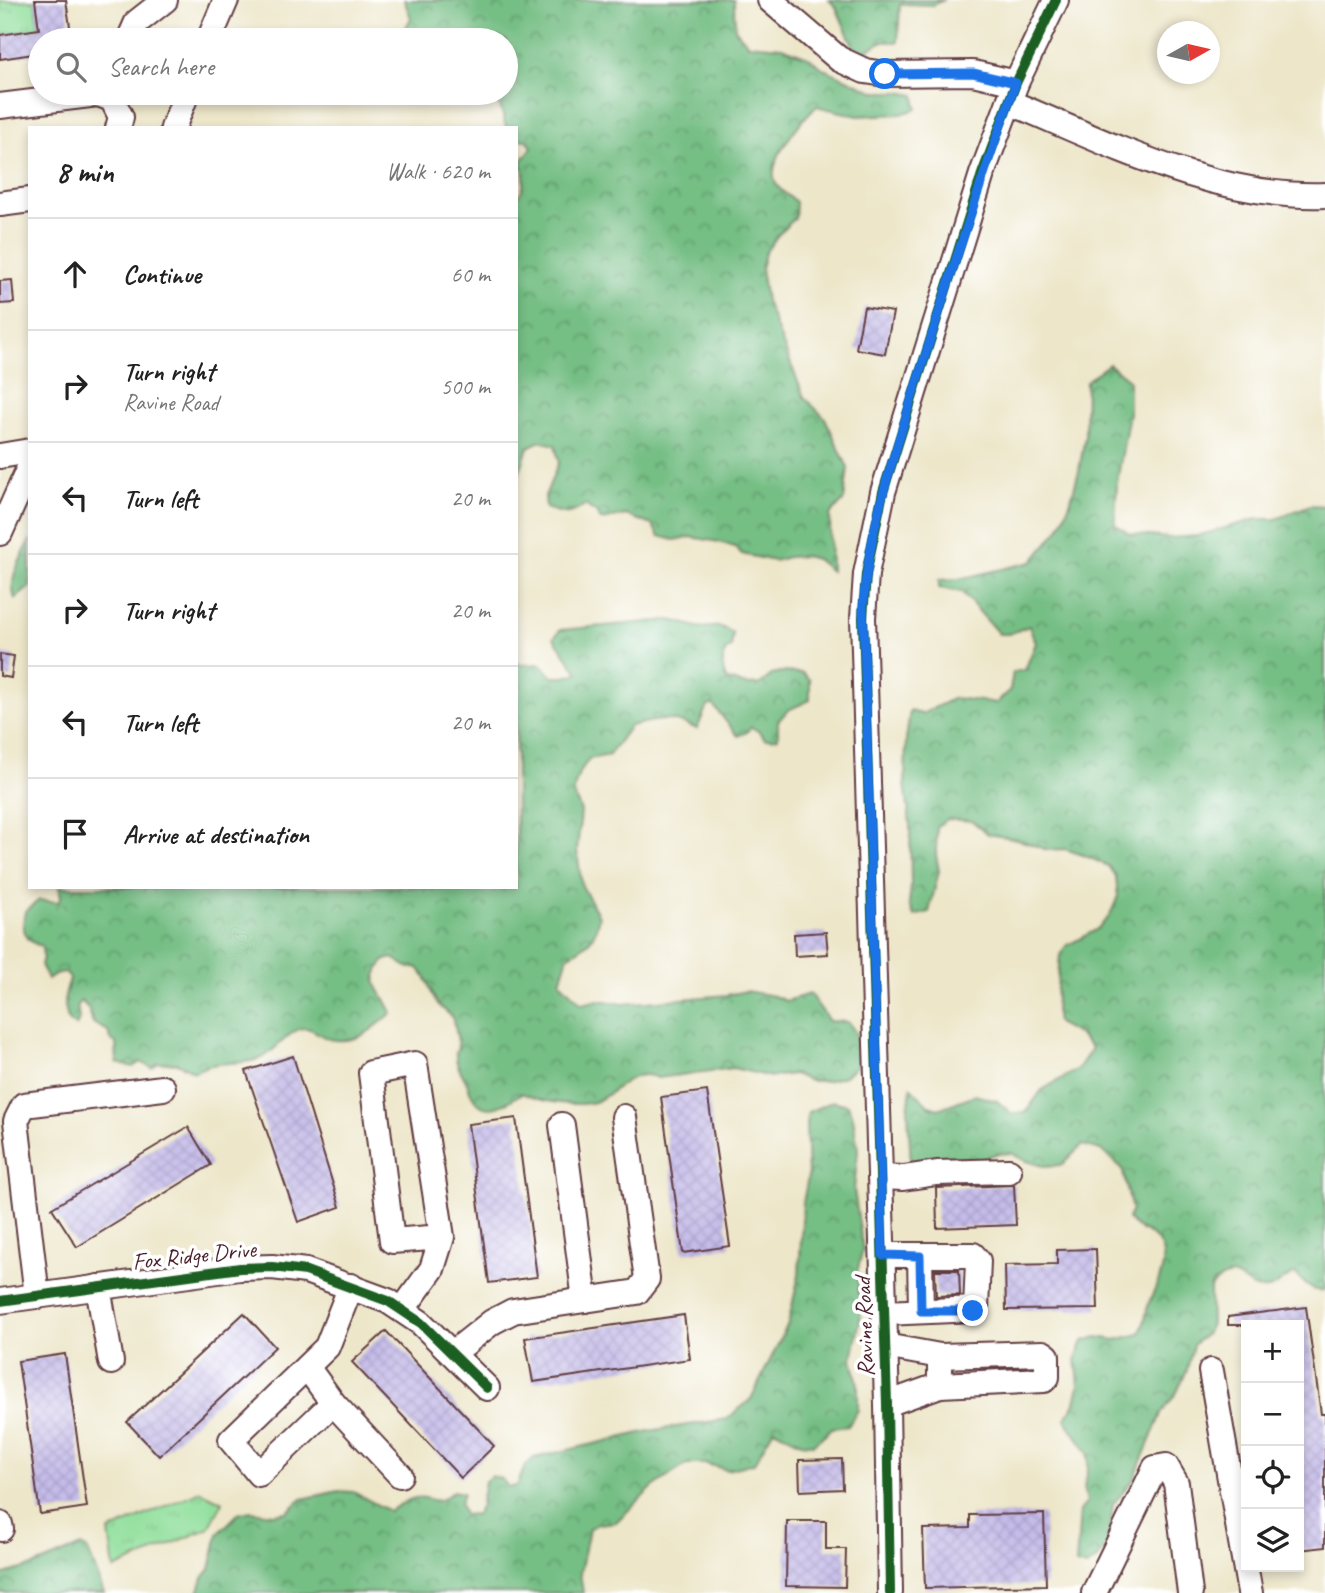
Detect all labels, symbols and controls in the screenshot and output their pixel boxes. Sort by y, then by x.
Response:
north arrow [1157,21,1220,84]
search box [28,28,518,105]
icon: search [52,48,90,86]
text: Search here [108,50,214,83]
route start [869,58,900,89]
text: 8 min [56,153,113,191]
text: Walk · 620 m [386,157,490,186]
icon: ahead [56,255,94,293]
text: Continue [123,258,201,291]
text: 60 m [451,260,490,289]
text: Turn right [123,355,214,388]
icon: right [56,367,94,405]
text: 500 m [441,372,490,401]
text: Ravine Road [123,388,219,417]
icon: left [56,479,94,517]
text: Turn left [123,482,198,515]
text: 20 m [451,484,490,513]
icon: right [56,591,94,629]
text: Turn right [123,594,214,627]
text: 20 m [451,596,490,625]
icon: left [56,703,94,741]
text: Turn left [123,706,198,739]
text: 20 m [451,708,490,737]
icon: arrive [56,815,94,853]
text: Arrive at destination [123,818,309,851]
street label: Fox Ridge Drive [131,1233,259,1276]
street label: Ravine Road [847,1273,881,1377]
route end [957,1295,988,1326]
map controls [1241,1320,1304,1572]
button: + [1241,1320,1304,1383]
button: − [1241,1383,1304,1446]
button: locate [1241,1446,1304,1509]
button: layers [1241,1509,1304,1572]

